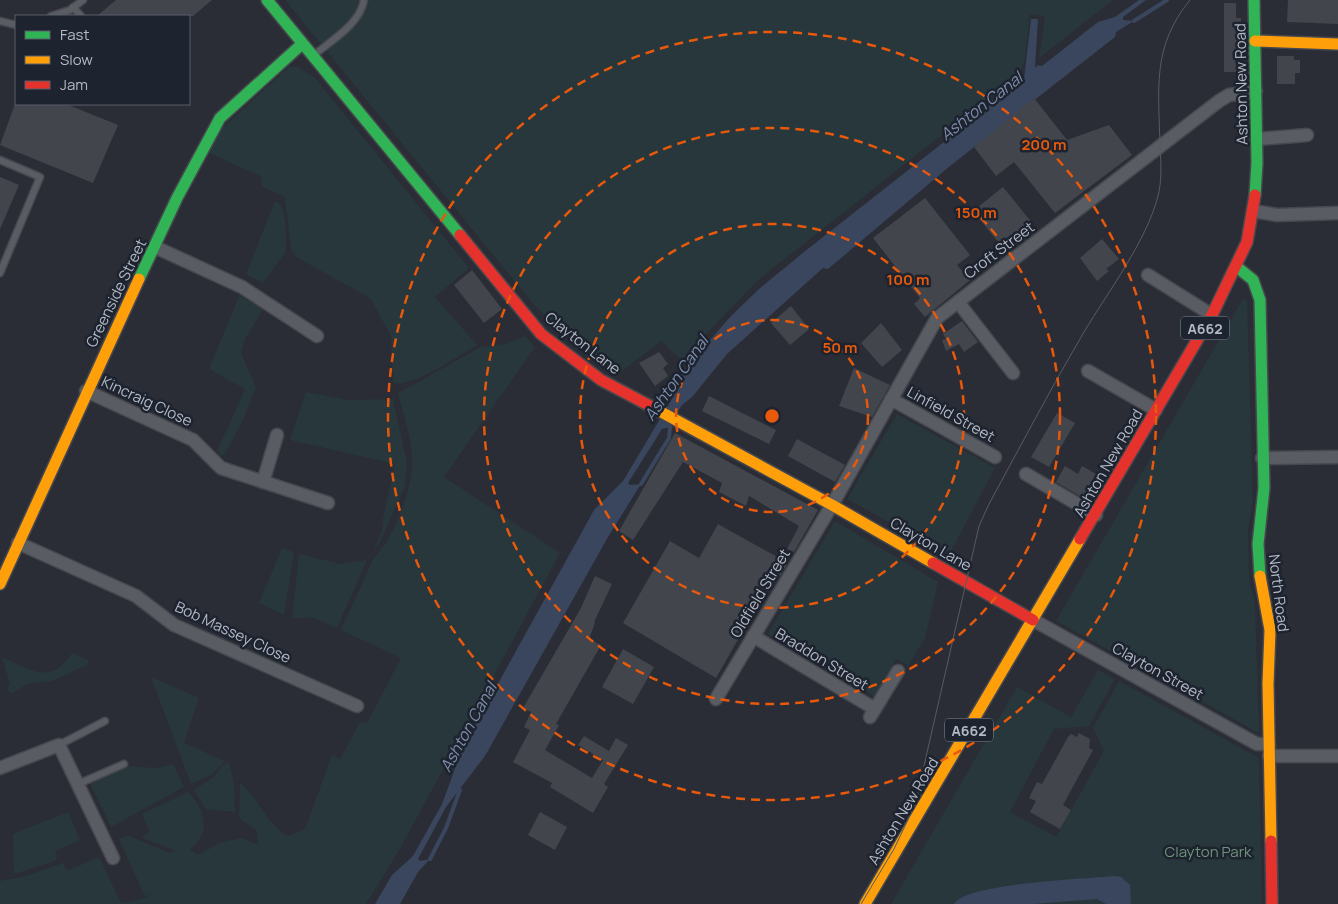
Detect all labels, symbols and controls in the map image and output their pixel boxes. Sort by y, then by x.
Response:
legend [15,15,190,105]
street label: Ashton New Road [1229,23,1253,145]
text: Fast [60,24,89,45]
text: Slow [60,49,93,70]
water label: Ashton Canal [935,66,1028,145]
text: Jam [60,74,88,95]
text: 200 m [1021,134,1067,155]
text: 150 m [955,202,997,223]
street label: Croft Street [959,217,1039,283]
street label: Greenside Street [81,235,151,351]
text: 100 m [887,269,929,290]
street label: Clayton Lane [541,307,625,379]
road number: A662 [1181,316,1229,339]
water label: Ashton Canal [639,329,715,425]
text: 50 m [822,337,858,358]
street label: Kincraig Close [98,371,196,431]
street label: Linfield Street [903,381,999,447]
street label: Ashton New Road [1069,405,1147,521]
centre of rings [763,407,781,425]
street label: Clayton Lane [886,512,976,576]
street label: Oldfield Street [725,545,795,641]
street label: North Road [1264,553,1294,633]
street label: Bob Massey Close [172,596,295,668]
street label: Braddon Street [771,623,873,695]
street label: Clayton Street [1109,637,1207,705]
water label: Ashton Canal [434,677,503,776]
road number: A662 [945,718,993,742]
street label: Ashton New Road [863,753,943,869]
park label: Clayton Park [1164,841,1252,862]

